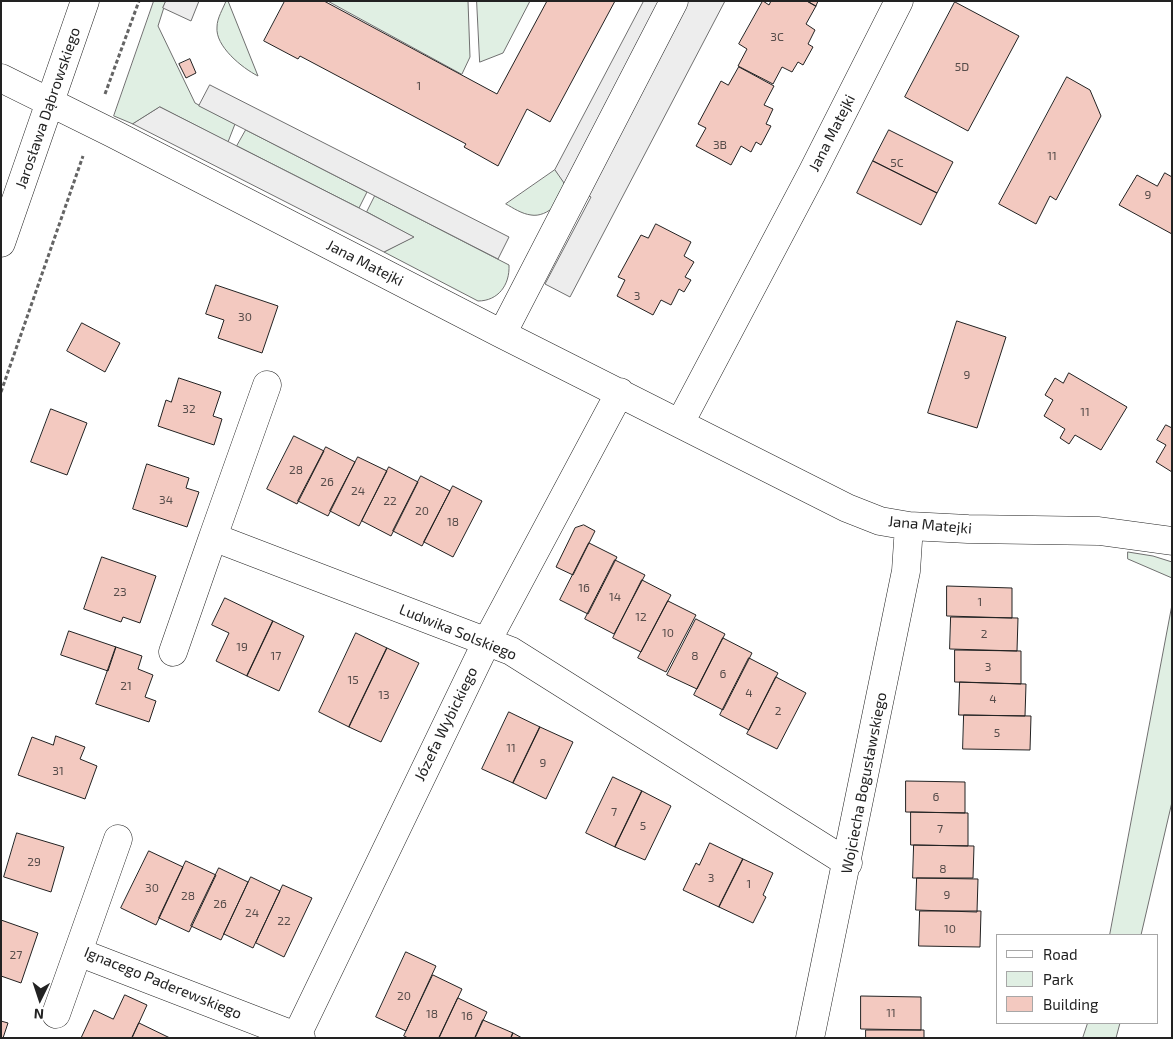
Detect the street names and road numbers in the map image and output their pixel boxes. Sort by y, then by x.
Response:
street label: Jarosława Dąbrowskiego [12,25,84,191]
street label: Jana Matejki [805,92,859,174]
street label: Jana Matejki [324,236,406,290]
street label: Jana Matejki [887,512,973,538]
street label: Ludwika Solskiego [396,600,520,664]
street label: Józefa Wybickiego [411,664,481,784]
street label: Wojciecha Bogusławskiego [838,691,890,875]
street label: Ignacego Paderewskiego [82,943,244,1023]

